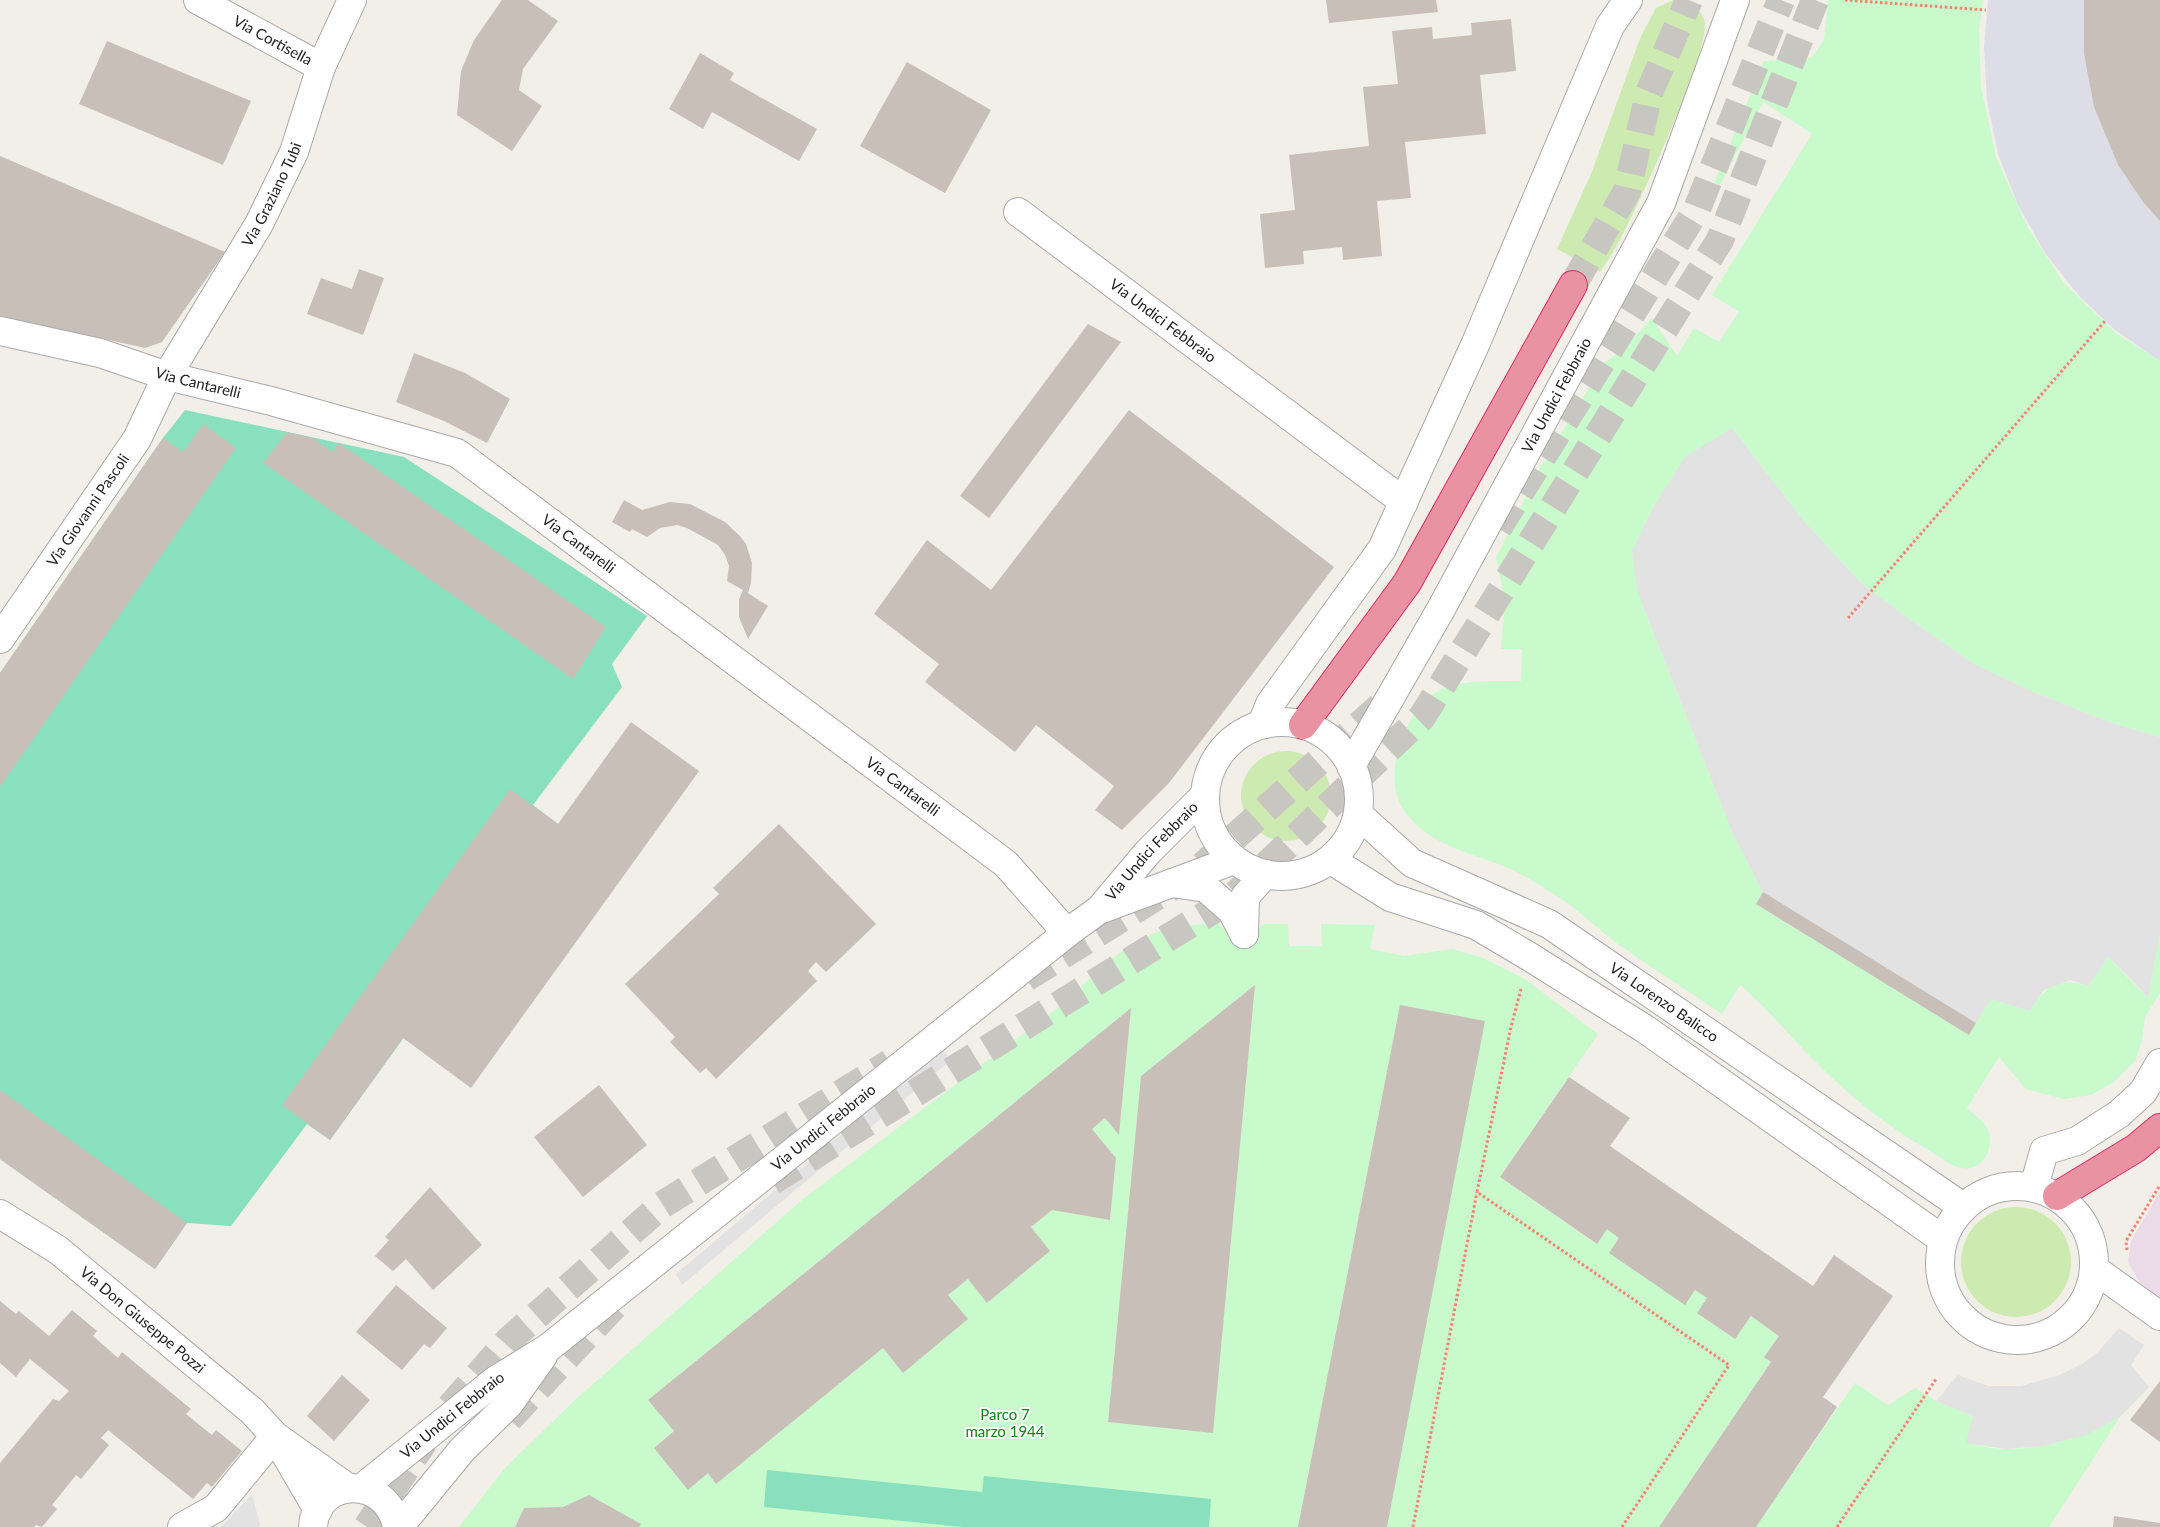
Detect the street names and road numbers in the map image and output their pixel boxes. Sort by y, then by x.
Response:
street label: Via Cortisella [231,11,316,69]
street label: Via Graziano Tubi [237,140,304,250]
street label: Via Undici Febbraio [1107,274,1220,366]
street label: Via Undici Febbraio [1517,334,1594,456]
street label: Via Cantarelli [153,363,243,401]
street label: Via Giovanni Pascoli [42,450,132,570]
street label: Via Cantarelli [539,510,619,577]
street label: Via Cantarelli [863,752,944,819]
street label: Via Undici Febbraio [1101,797,1201,904]
street label: Via Lorenzo Balicco [1607,958,1722,1045]
street label: Via Undici Febbraio [767,1080,879,1174]
street label: Via Don Giuseppe Pozzi [77,1262,209,1376]
street label: Via Undici Febbraio [396,1367,507,1462]

